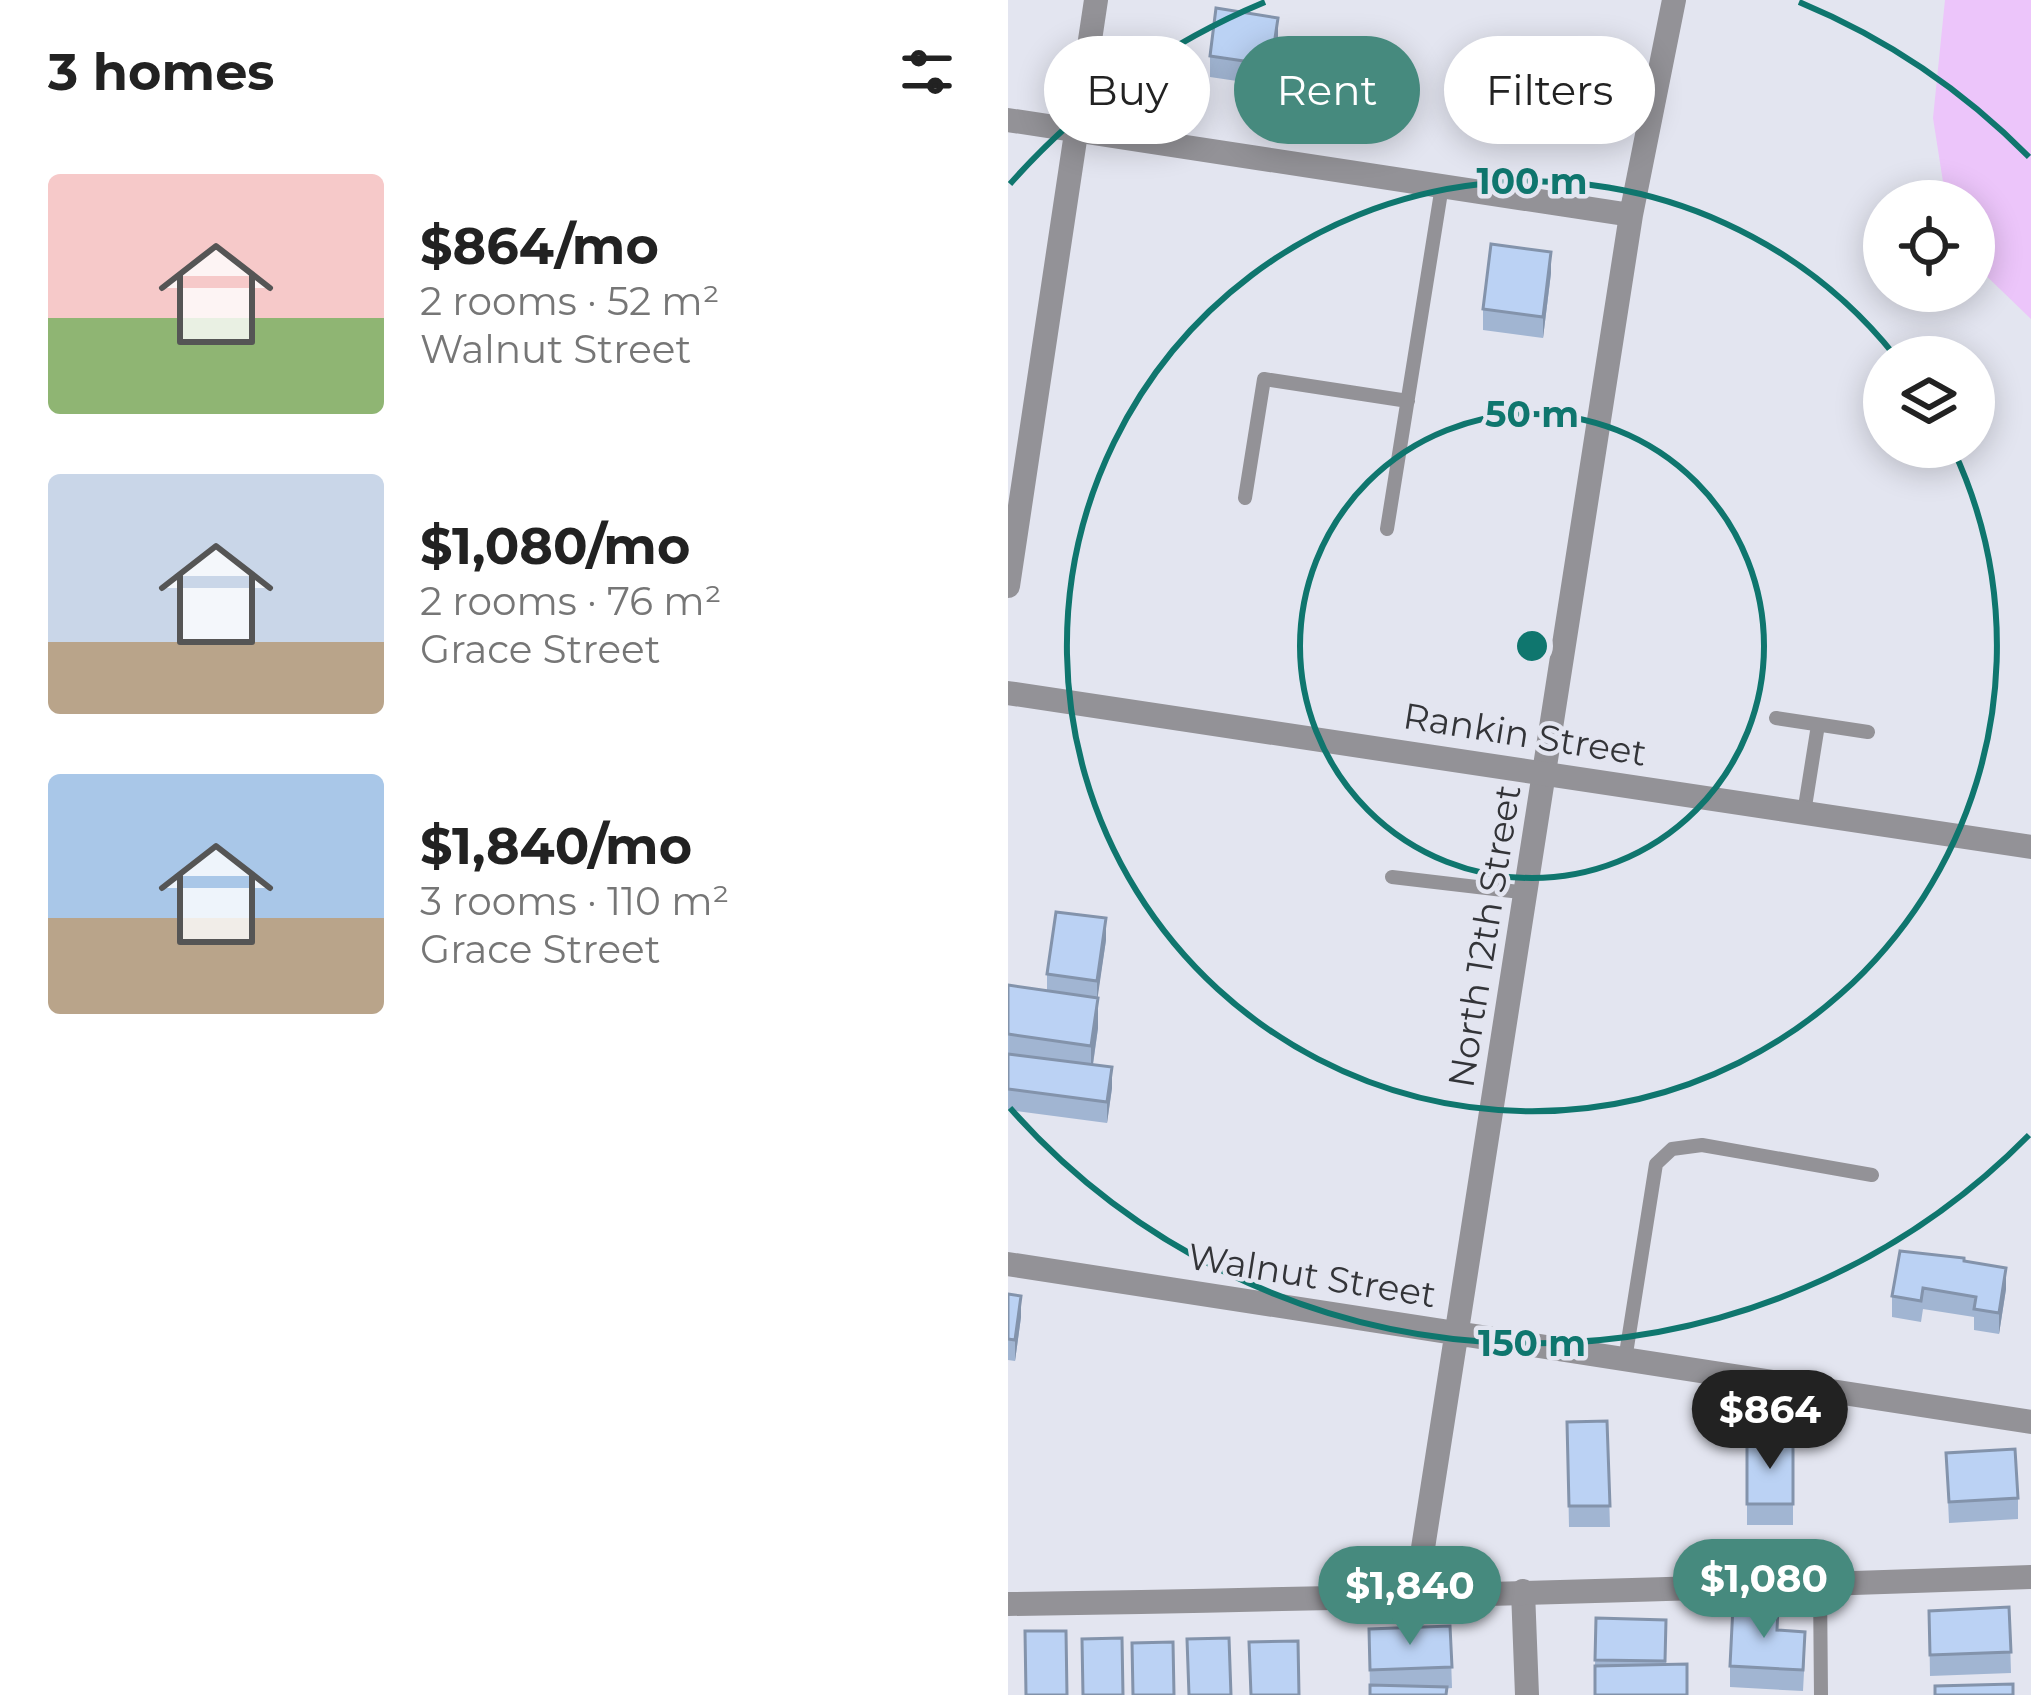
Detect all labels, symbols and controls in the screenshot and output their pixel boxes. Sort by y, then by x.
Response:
chip: Buy [1044,36,1210,144]
chip: Rent [1234,36,1420,144]
chip: Filters [1444,36,1655,144]
icon: filters [894,39,960,105]
text: 3 homes [48,41,274,103]
text: 100 m [1477,159,1587,203]
map controls [1863,180,1995,468]
button: locate [1863,180,1995,312]
text: $864/mo [420,215,659,277]
icon: home [144,222,288,366]
text: 2 rooms · 52 m² [420,277,720,325]
text: Walnut Street [420,325,691,373]
button: layers [1863,336,1995,468]
text: 50 m [1485,392,1579,436]
text: $1,080/mo [420,515,690,577]
icon: home [144,522,288,666]
text: 2 rooms · 76 m² [420,577,721,625]
text: Grace Street [420,625,661,673]
centre of rings [1511,625,1553,667]
street label: Rankin Street [1400,693,1650,775]
street label: North 12th Street [1438,782,1530,1090]
text: $1,840/mo [420,815,692,877]
icon: home [144,822,288,966]
text: 3 rooms · 110 m² [420,877,729,925]
text: Grace Street [420,925,661,973]
street label: Walnut Street [1185,1234,1439,1316]
text: 150 m [1478,1321,1586,1365]
pin: $864 [1699,1370,1841,1472]
text: $864 [1719,1385,1821,1433]
pin: $1,080 [1666,1539,1862,1641]
pin: $1,840 [1312,1546,1508,1648]
text: $1,080 [1700,1554,1828,1602]
text: $1,840 [1345,1561,1475,1609]

